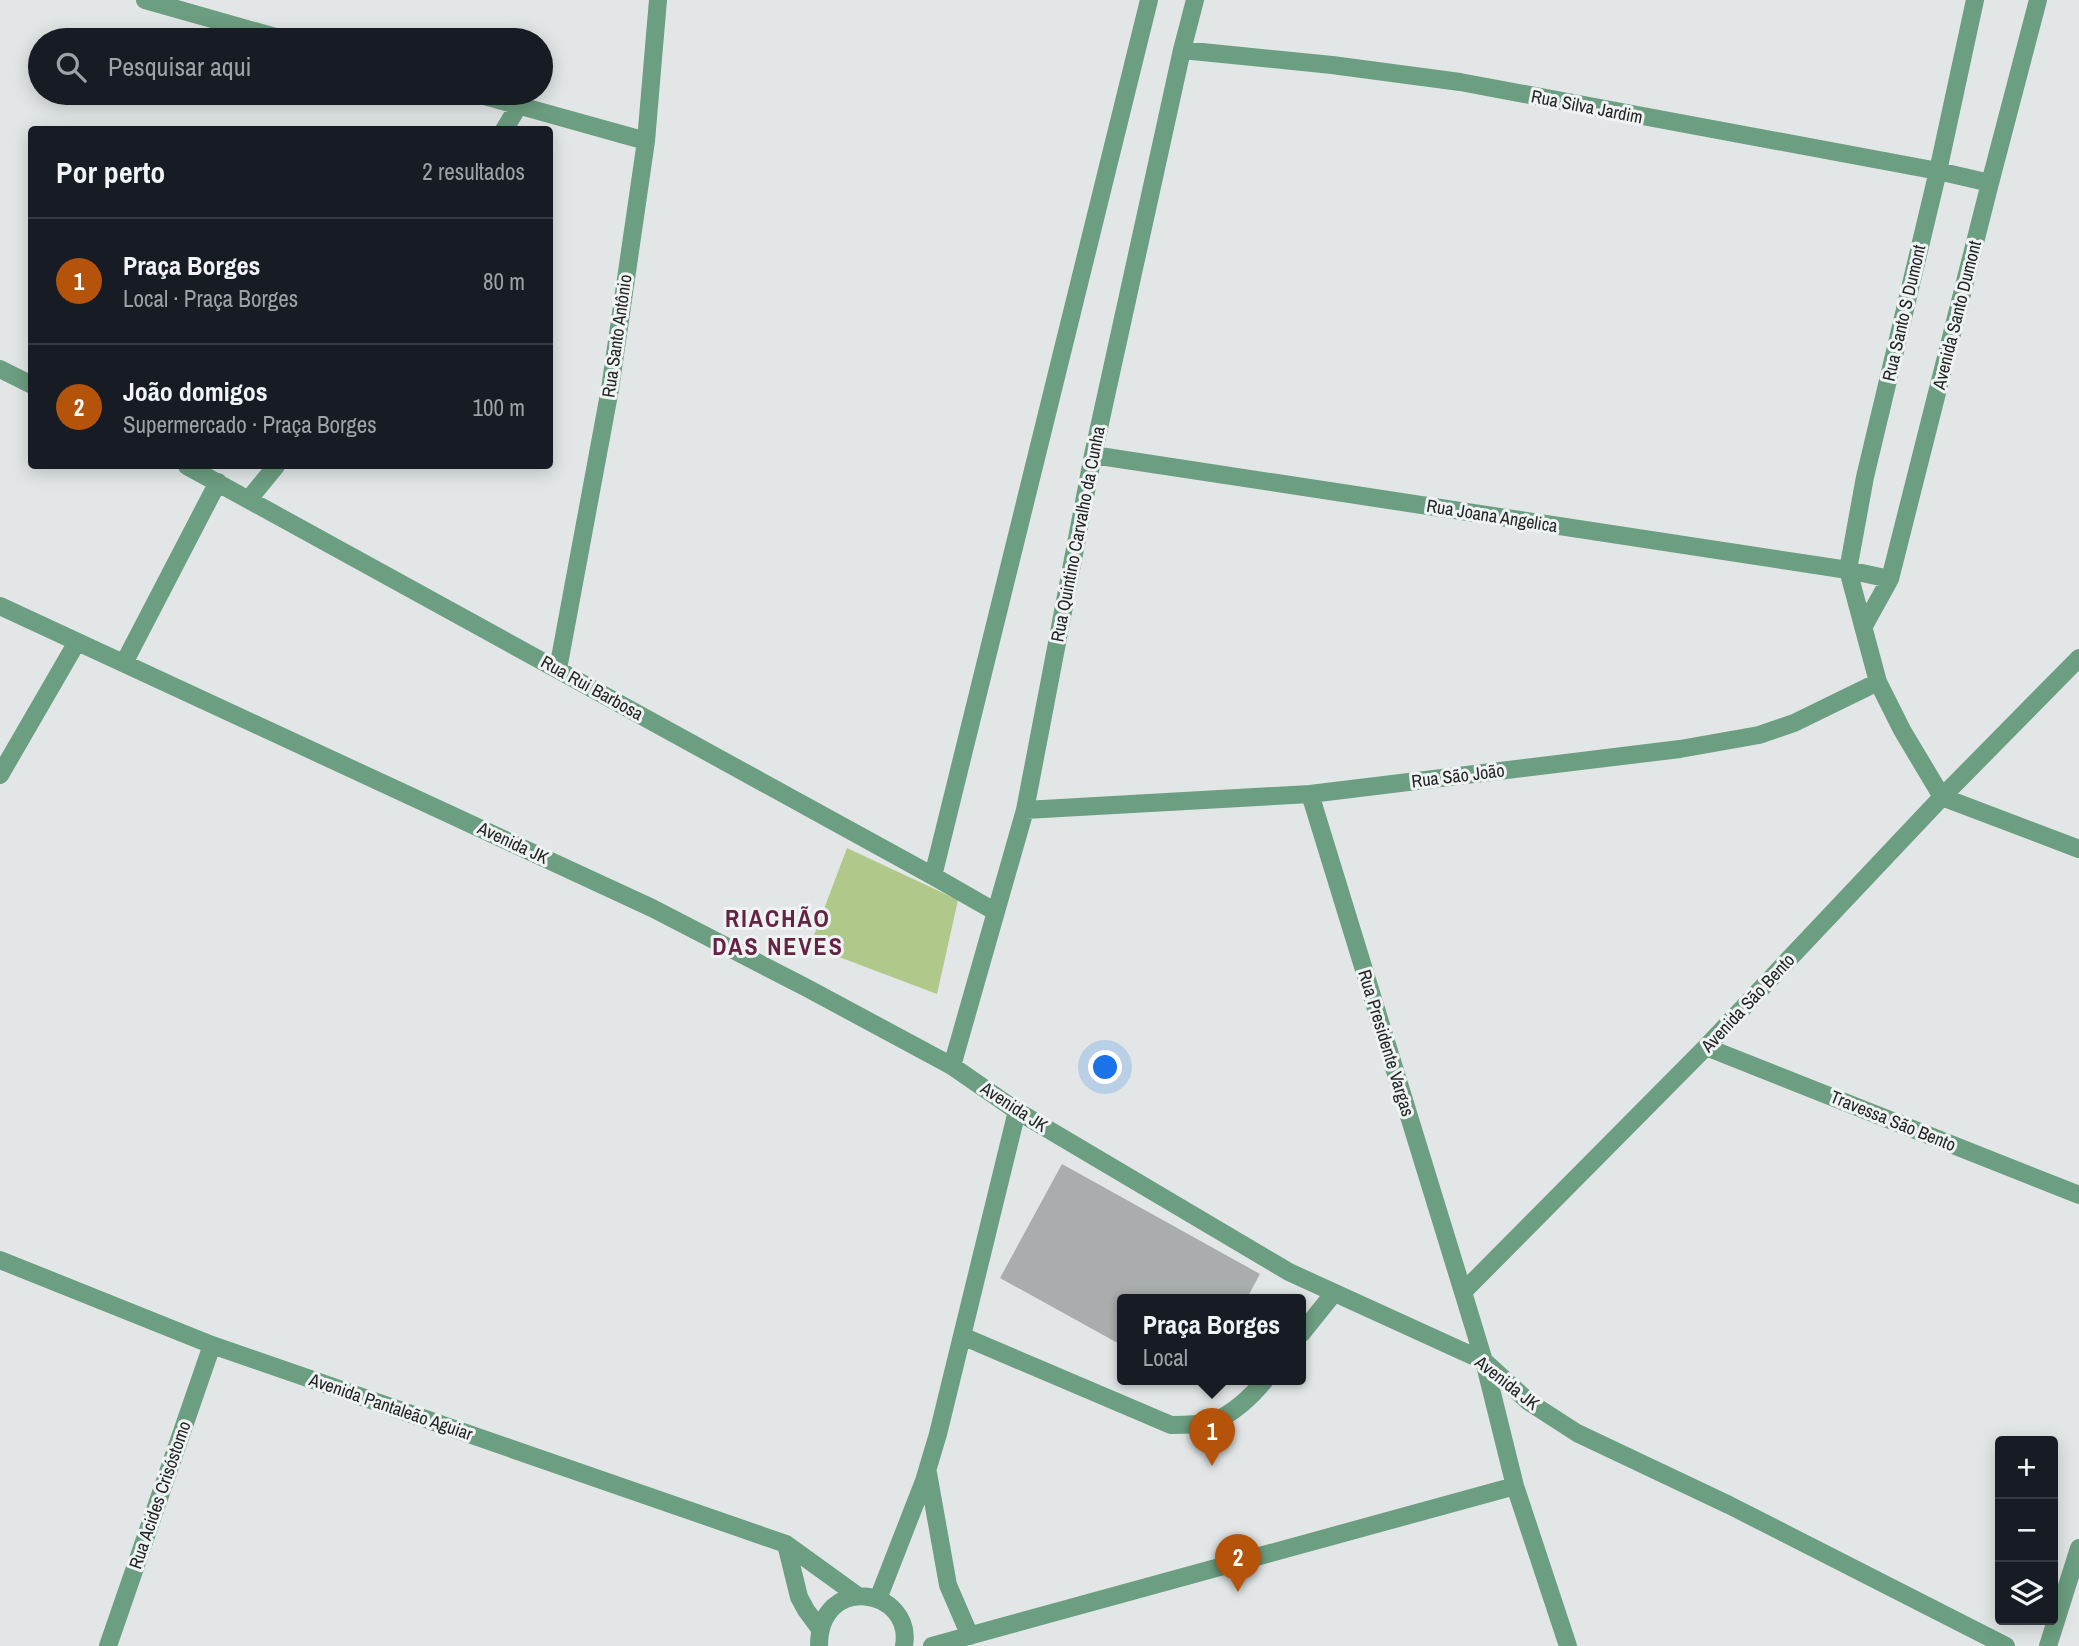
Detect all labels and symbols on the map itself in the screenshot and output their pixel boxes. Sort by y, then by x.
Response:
street label: Rua Silva Jardim [1529,83,1645,130]
street label: Avenida Santo Dumont [1926,238,1987,393]
street label: Rua Santo S Dumont [1876,242,1931,384]
street label: Rua Santo Antônio [596,273,638,399]
street label: Rua Quintino Carvalho da Cunha [1044,424,1111,644]
street label: Rua Joana Angelica [1425,493,1559,538]
street label: Rua Rui Barbosa [537,649,648,726]
street label: Rua São João [1410,757,1506,794]
street label: Avenida JK [473,815,553,870]
district label: RIACHÃO DAS NEVES [712,902,844,962]
street label: Avenida São Bento [1695,948,1800,1058]
street label: Rua Presidente Vargas [1352,966,1421,1119]
your location [1088,1050,1122,1084]
street label: Avenida JK [975,1075,1053,1138]
street label: Travessa São Bento [1827,1084,1960,1157]
street label: Avenida JK [1469,1349,1545,1416]
street label: Avenida Pantaleão Aguiar [305,1367,476,1446]
pin: 1 [1189,1408,1235,1466]
street label: Rua Acides Crisóstomo [122,1417,197,1572]
pin: 2 [1215,1534,1261,1592]

